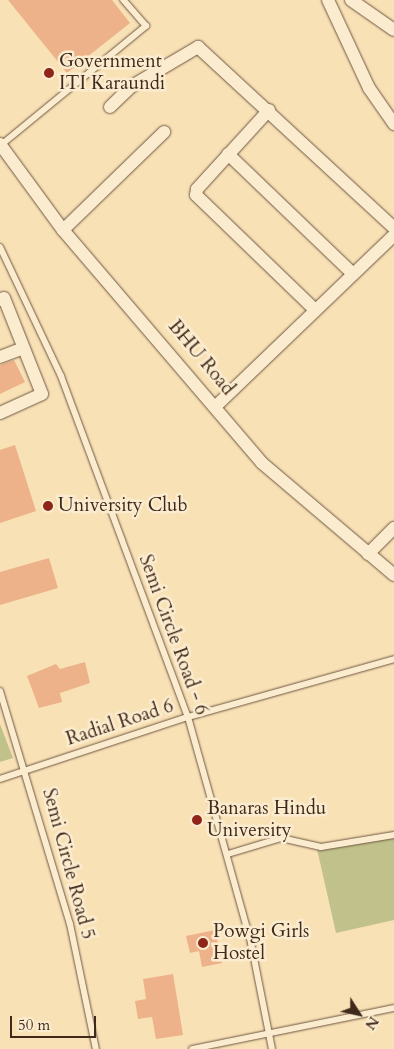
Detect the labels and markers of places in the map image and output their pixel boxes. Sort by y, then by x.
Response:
place label: Government ITI Karaundi [59,51,165,95]
marker: Government ITI Karaundi [43,67,55,79]
place label: University Club [58,495,188,517]
marker: University Club [42,500,54,512]
place label: Banaras Hindu University [207,798,326,842]
marker: Banaras Hindu University [191,814,203,826]
place label: Powgi Girls Hostel [213,921,309,965]
marker: Powgi Girls Hostel [197,937,209,949]

